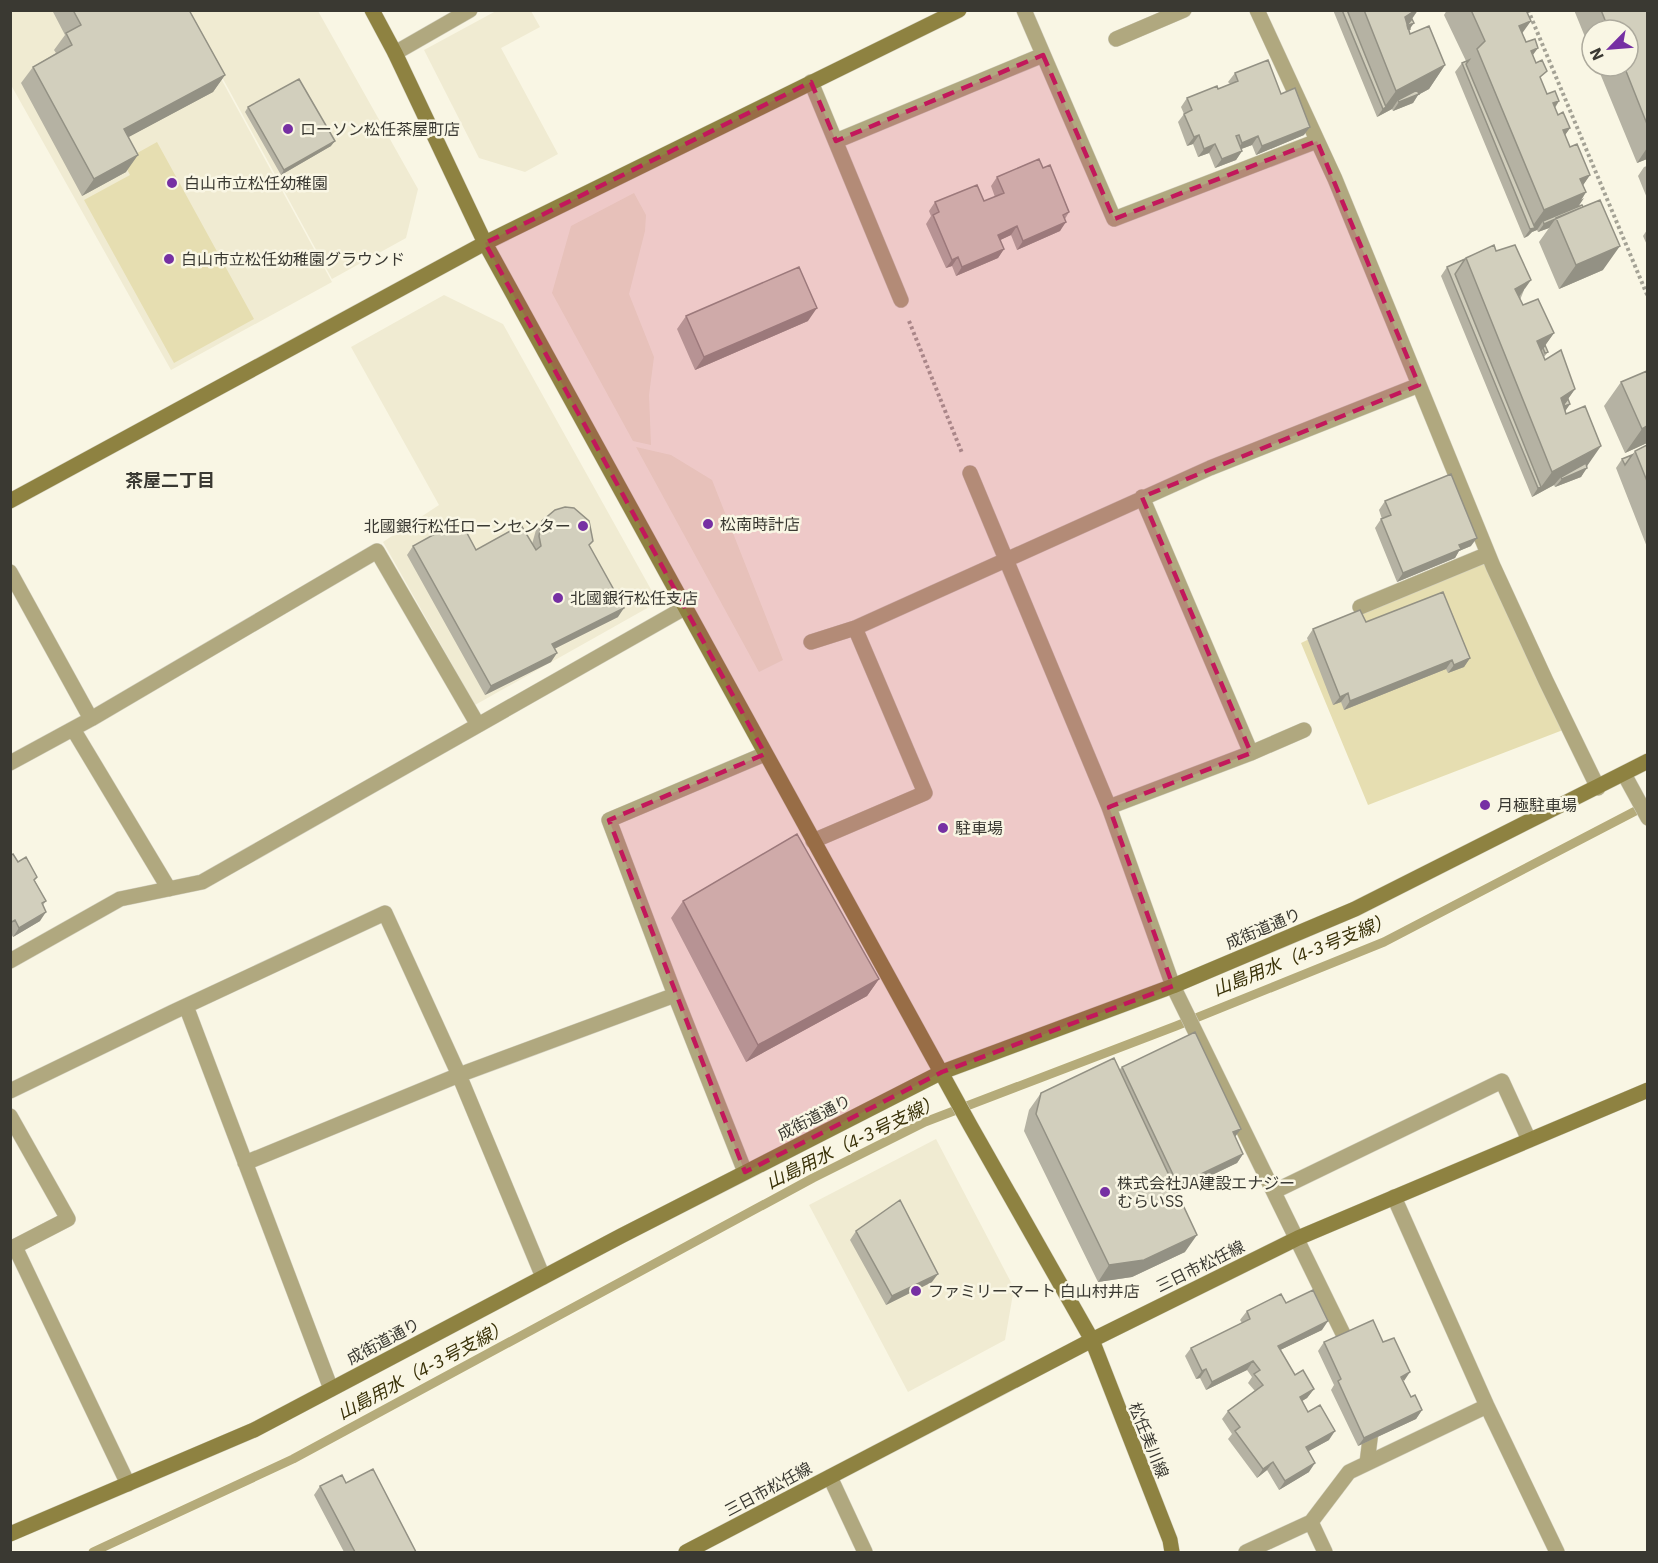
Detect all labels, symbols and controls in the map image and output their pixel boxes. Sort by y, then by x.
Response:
north arrow [1580,18,1640,78]
text: N [1585,45,1608,64]
place label: ローソン松任茶屋町店 [300,119,460,139]
marker: ローソン松任茶屋町店 [281,122,295,136]
place label: 白山市立松任幼稚園 [184,173,328,193]
marker: 白山市立松任幼稚園 [165,176,179,190]
place label: 白山市立松任幼稚園グラウンド [181,249,405,269]
marker: 白山市立松任幼稚園グラウンド [162,252,176,266]
district label: 茶屋二丁目 [125,469,215,492]
place label: 松南時計店 [720,514,800,534]
place label: 北國銀行松任ローンセンター [364,516,571,536]
marker: 松南時計店 [701,517,715,531]
marker: 北國銀行松任ローンセンター [576,519,590,533]
place label: 北國銀行松任支店 [570,588,698,608]
marker: 北國銀行松任支店 [551,591,565,605]
place label: 月極駐車場 [1497,795,1577,815]
marker: 月極駐車場 [1478,798,1492,812]
place label: 駐車場 [955,818,1003,838]
marker: 駐車場 [936,821,950,835]
street label: 成街道通り [1222,903,1304,953]
water label: 山島用水（4-3号支線） [1209,908,1394,1001]
water label: 山島用水（4-3号支線） [762,1089,943,1194]
street label: 成街道通り [774,1090,854,1144]
place label: 株式会社JA建設エナジー むらいSS [1117,1173,1295,1211]
marker: 株式会社JA建設エナジー むらいSS [1098,1185,1112,1199]
street label: 三日市松任線 [1152,1236,1248,1296]
place label: ファミリーマート 白山村井店 [928,1281,1140,1301]
marker: ファミリーマート 白山村井店 [909,1284,923,1298]
street label: 成街道通り [343,1313,423,1369]
water label: 山島用水（4-3号支線） [333,1315,512,1424]
street label: 松任美川線 [1125,1399,1173,1481]
street label: 三日市松任線 [721,1458,815,1520]

